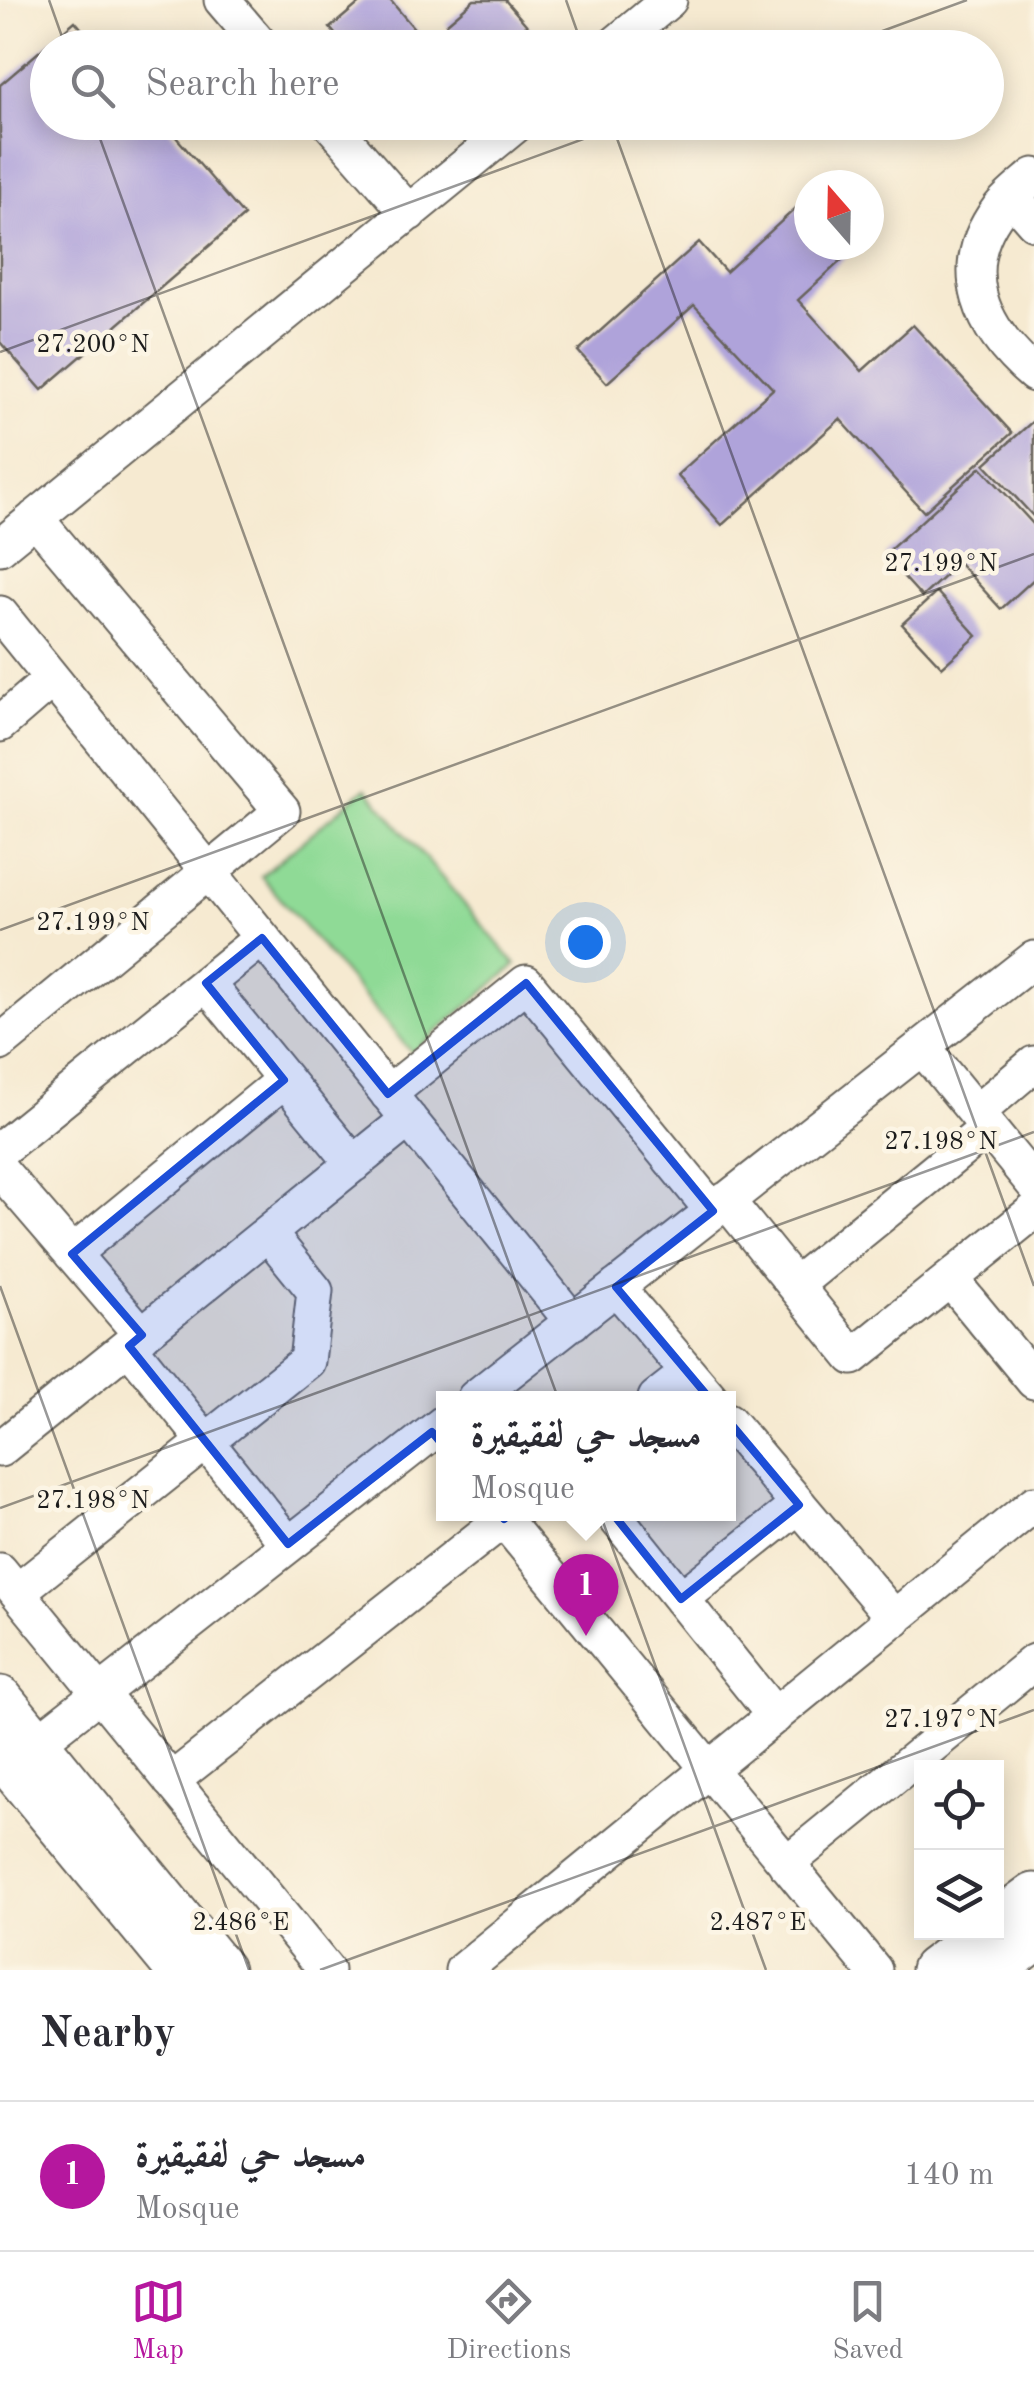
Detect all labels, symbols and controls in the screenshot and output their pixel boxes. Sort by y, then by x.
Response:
search box [30,30,1004,140]
icon: search [65,58,120,113]
text: Search here [145,66,340,104]
north arrow [794,170,884,260]
text: 27.200°N [36,333,150,358]
text: 27.199°N [884,552,998,577]
text: 27.199°N [36,911,150,936]
your location [560,917,611,968]
text: 27.198°N [884,1130,998,1155]
popup [436,1391,736,1521]
text: مسجد حي لفقيقيرة [470,1417,702,1455]
text: Mosque [470,1474,575,1506]
text: 27.198°N [36,1489,150,1514]
pin: 1 [554,1554,618,1636]
text: 27.197°N [884,1708,998,1733]
map controls [914,1760,1004,1940]
button: locate [914,1760,1004,1850]
button: layers [914,1850,1004,1940]
text: 2.486°E [193,1911,289,1936]
text: 2.487°E [710,1911,806,1936]
text: Nearby [40,2014,176,2056]
text: مسجد حي لفقيقيرة [135,2137,366,2175]
text: 1 [63,2160,82,2192]
text: 140 m [904,2160,994,2192]
text: Mosque [135,2194,239,2226]
tab: Map [131,2274,186,2369]
tab: Directions [447,2274,571,2369]
tab: Saved [832,2274,903,2369]

